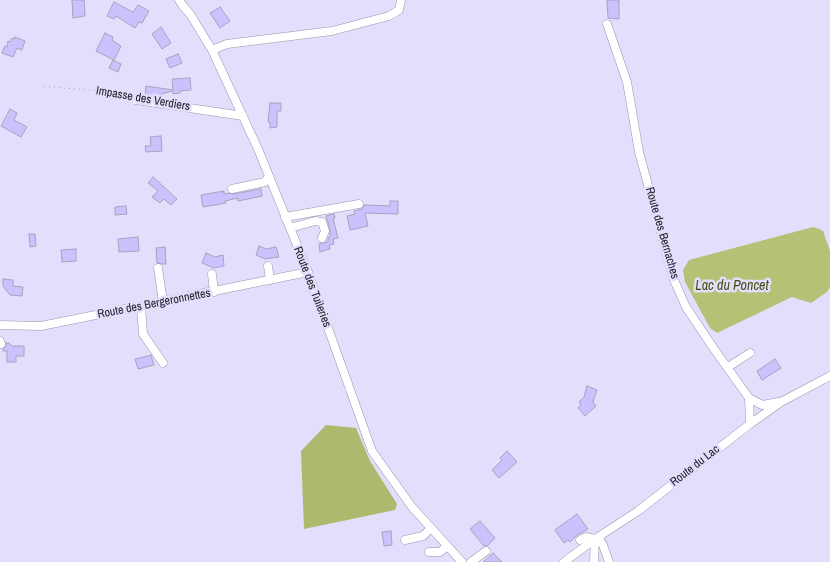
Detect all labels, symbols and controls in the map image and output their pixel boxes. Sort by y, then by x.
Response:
street label: Impasse des Verdiers [95,84,191,114]
street label: Route des Bernaches [642,186,682,280]
street label: Route des Tuileries [290,245,334,329]
water label: Lac du Poncet [695,278,769,294]
street label: Route des Bergeronnettes [96,286,212,322]
street label: Route du Lac [668,442,722,490]

